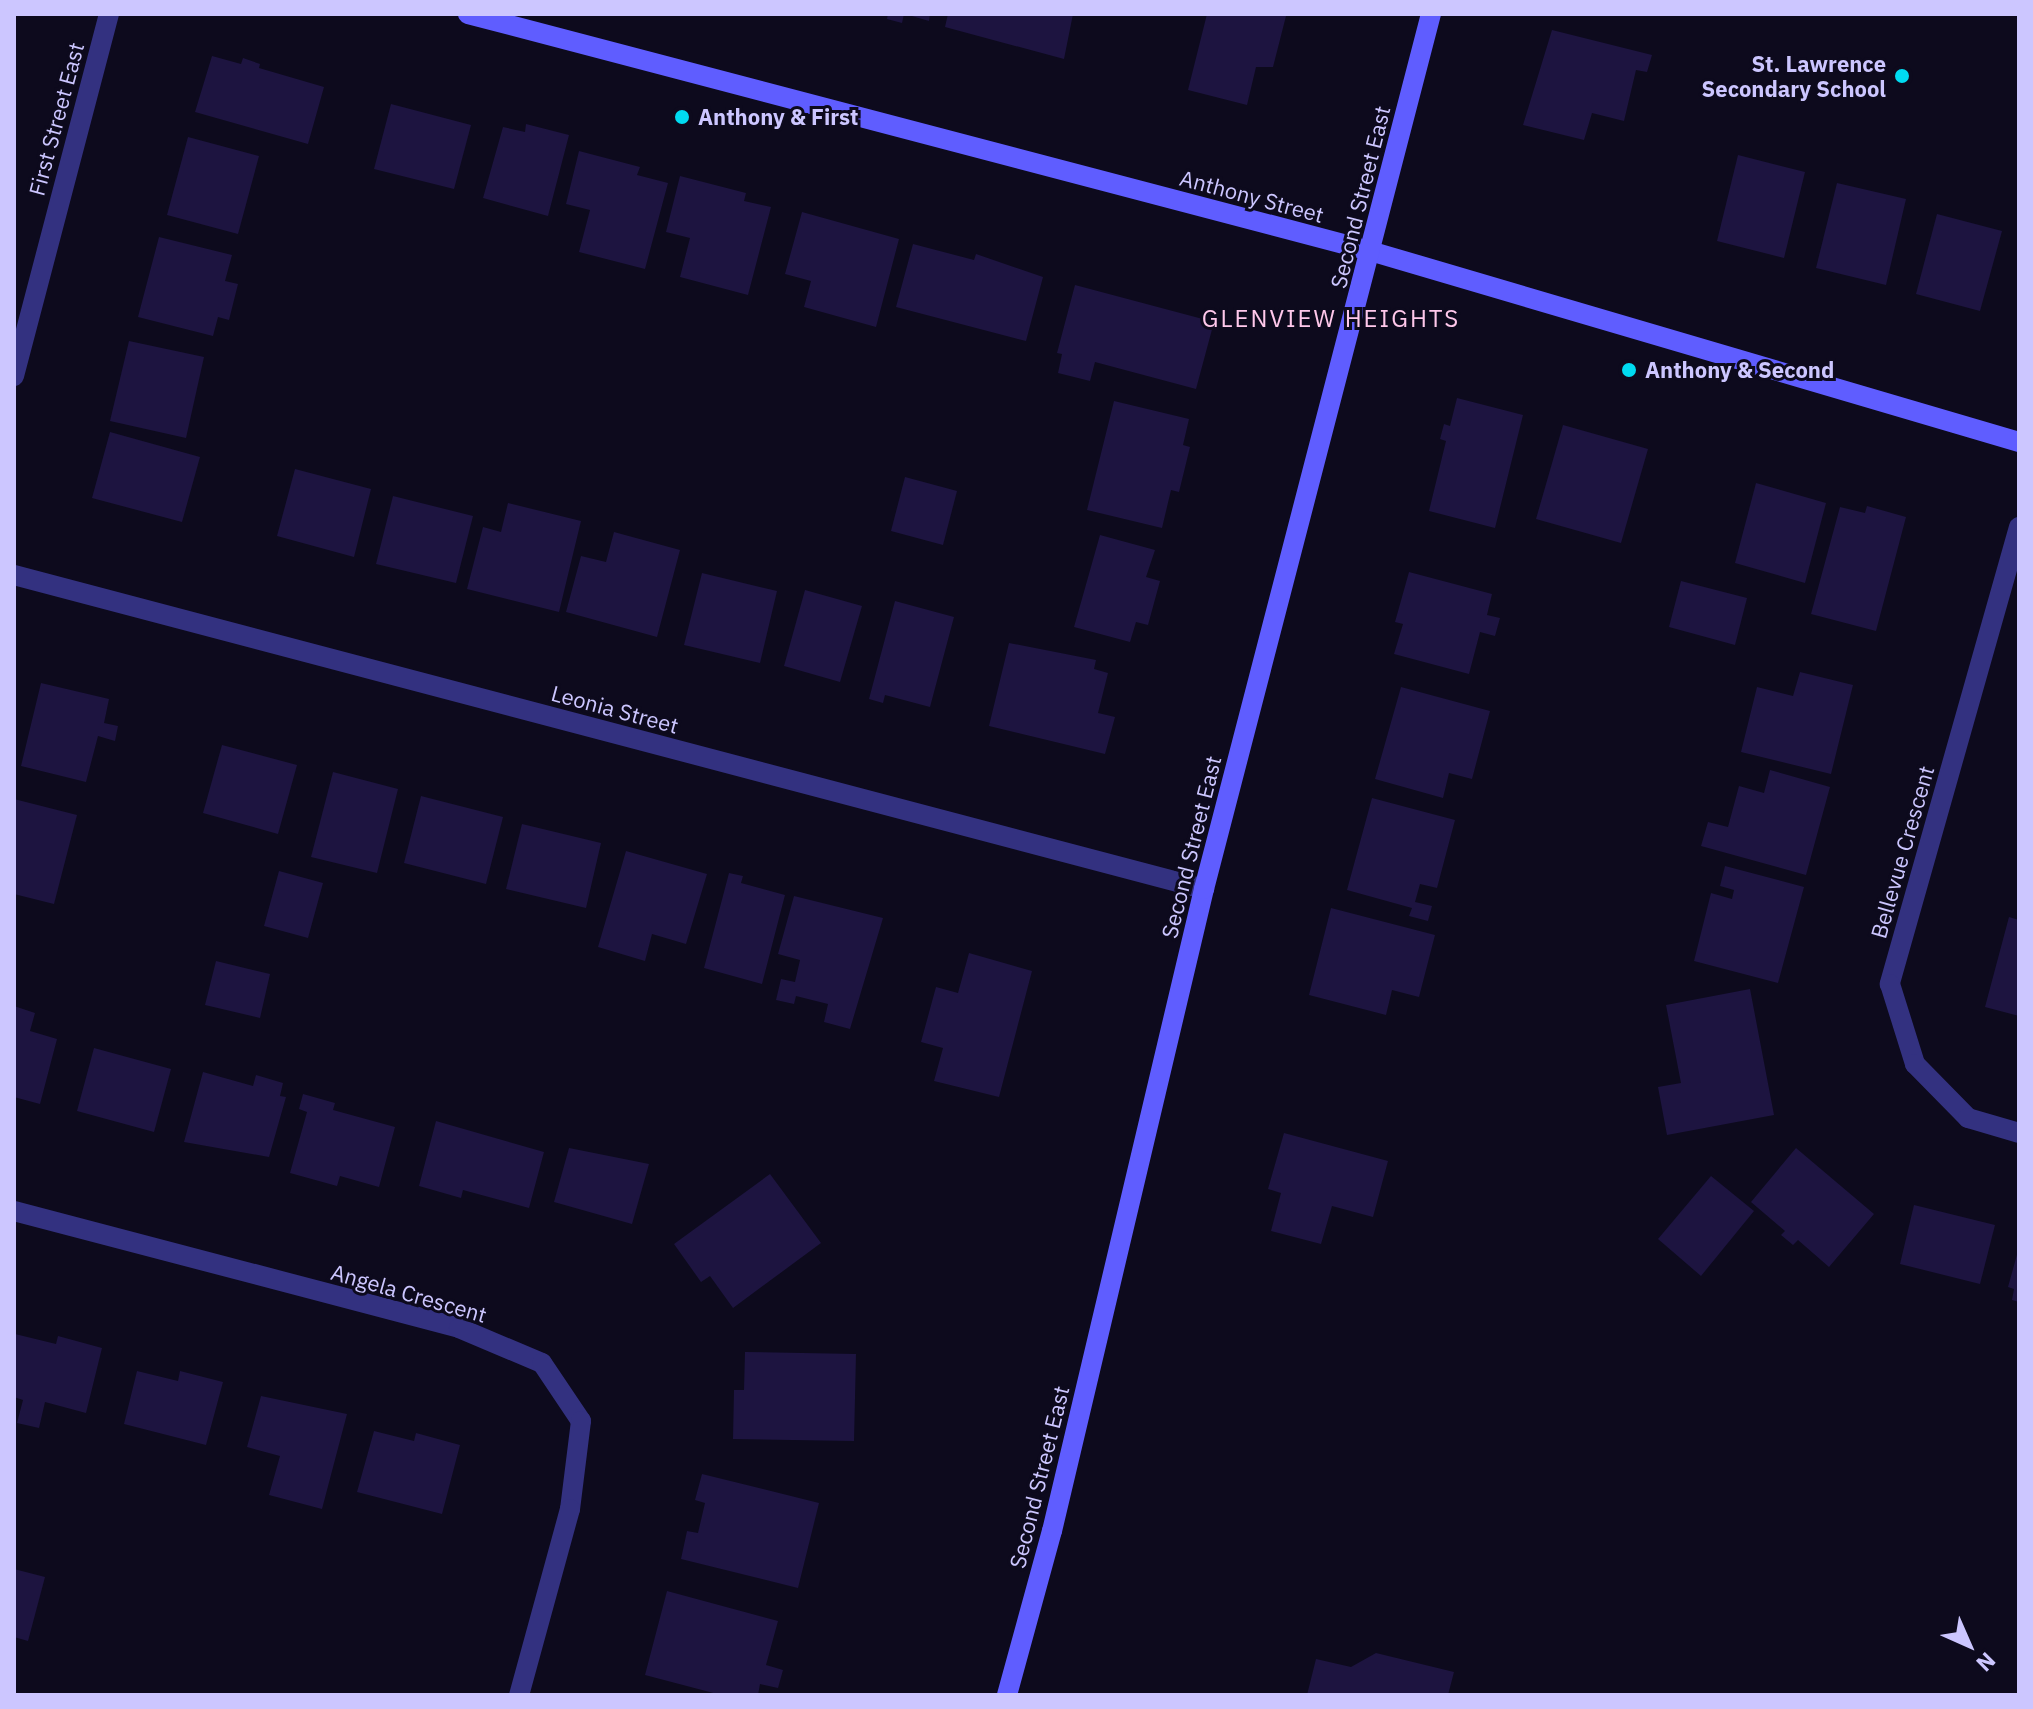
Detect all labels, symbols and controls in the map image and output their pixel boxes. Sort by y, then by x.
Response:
street label: First Street East [23,39,89,199]
place label: St. Lawrence Secondary School [1702,50,1886,102]
marker: St. Lawrence Secondary School [1893,67,1911,85]
street label: Second Street East [1325,103,1395,291]
place label: Anthony & First [698,104,858,130]
marker: Anthony & First [673,108,691,126]
street label: Anthony Street [1177,164,1327,228]
district label: GLENVIEW HEIGHTS [1202,305,1460,333]
place label: Anthony & Second [1645,357,1834,383]
marker: Anthony & Second [1620,361,1638,379]
street label: Leonia Street [549,679,681,739]
street label: Second Street East [1156,753,1226,941]
street label: Bellevue Crescent [1865,763,1939,941]
street label: Angela Crescent [328,1258,490,1328]
street label: Second Street East [1004,1383,1074,1571]
north arrow [1929,1605,2009,1685]
text: N [1970,1646,2002,1678]

